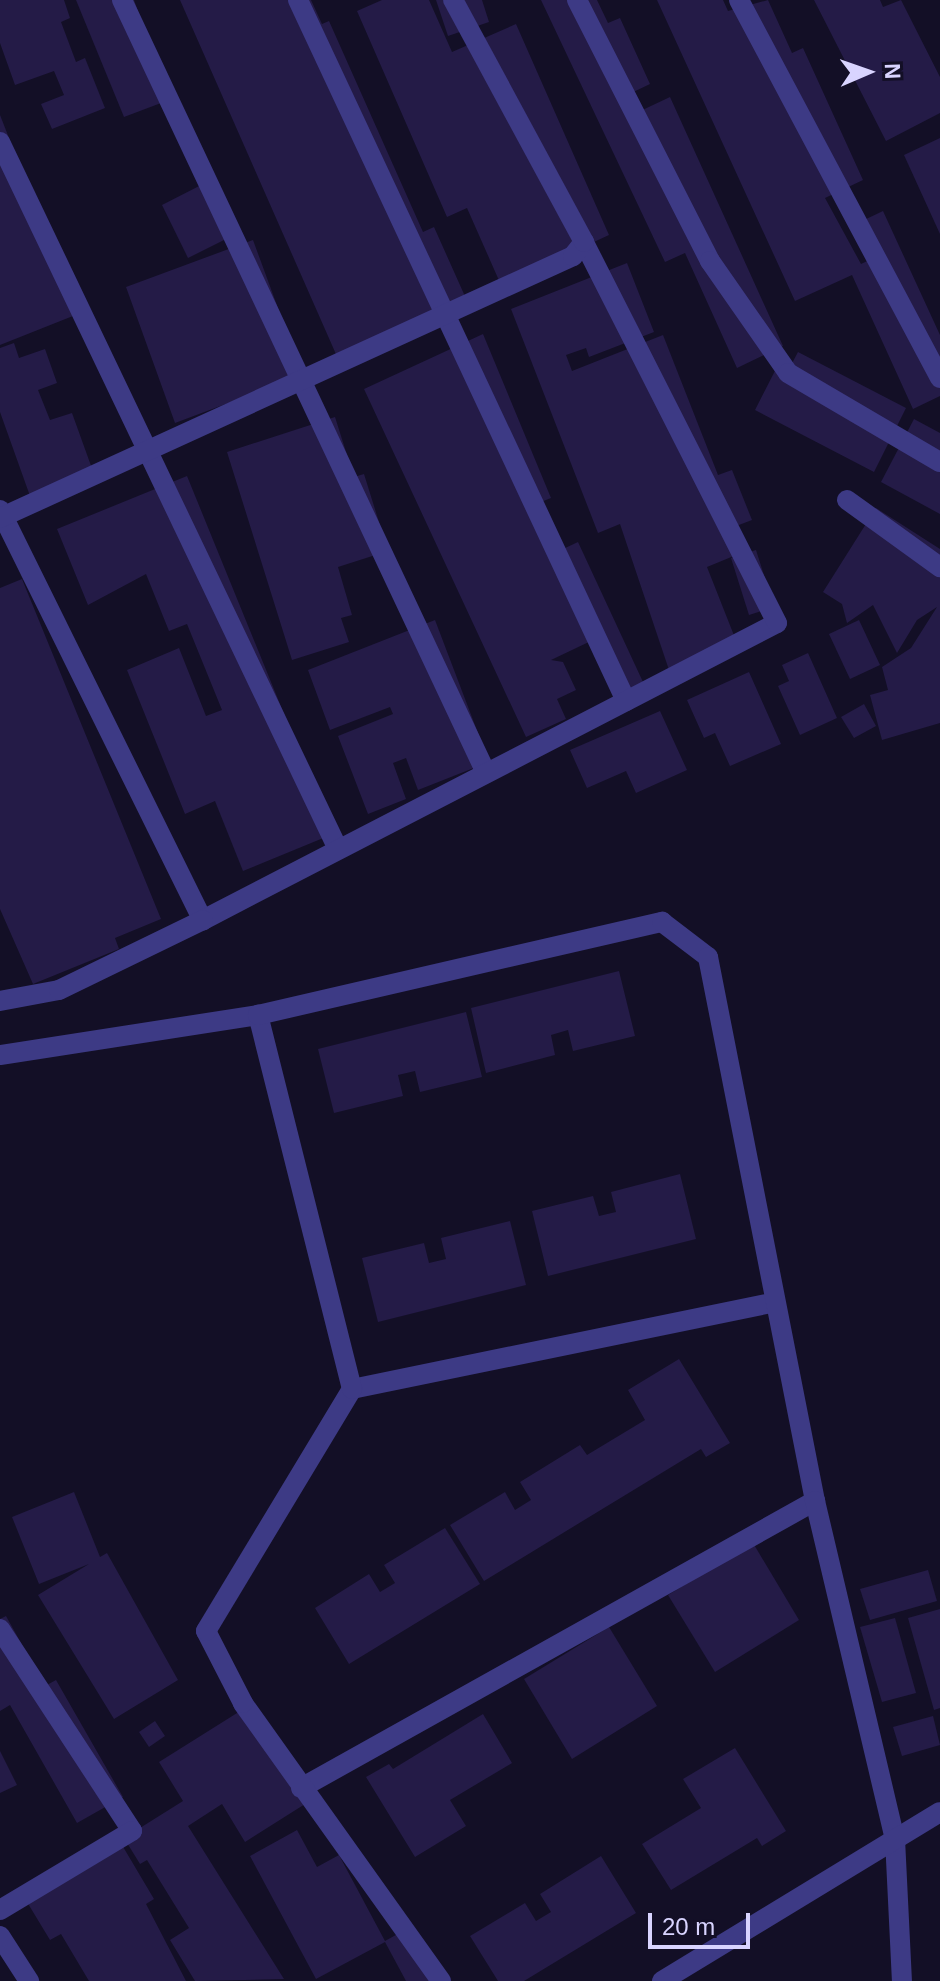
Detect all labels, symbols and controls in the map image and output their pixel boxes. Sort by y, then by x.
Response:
north arrow [828,32,908,112]
text: N [880,63,905,80]
scale bar [652,1897,754,1947]
text: 20 m [662,1913,715,1940]

